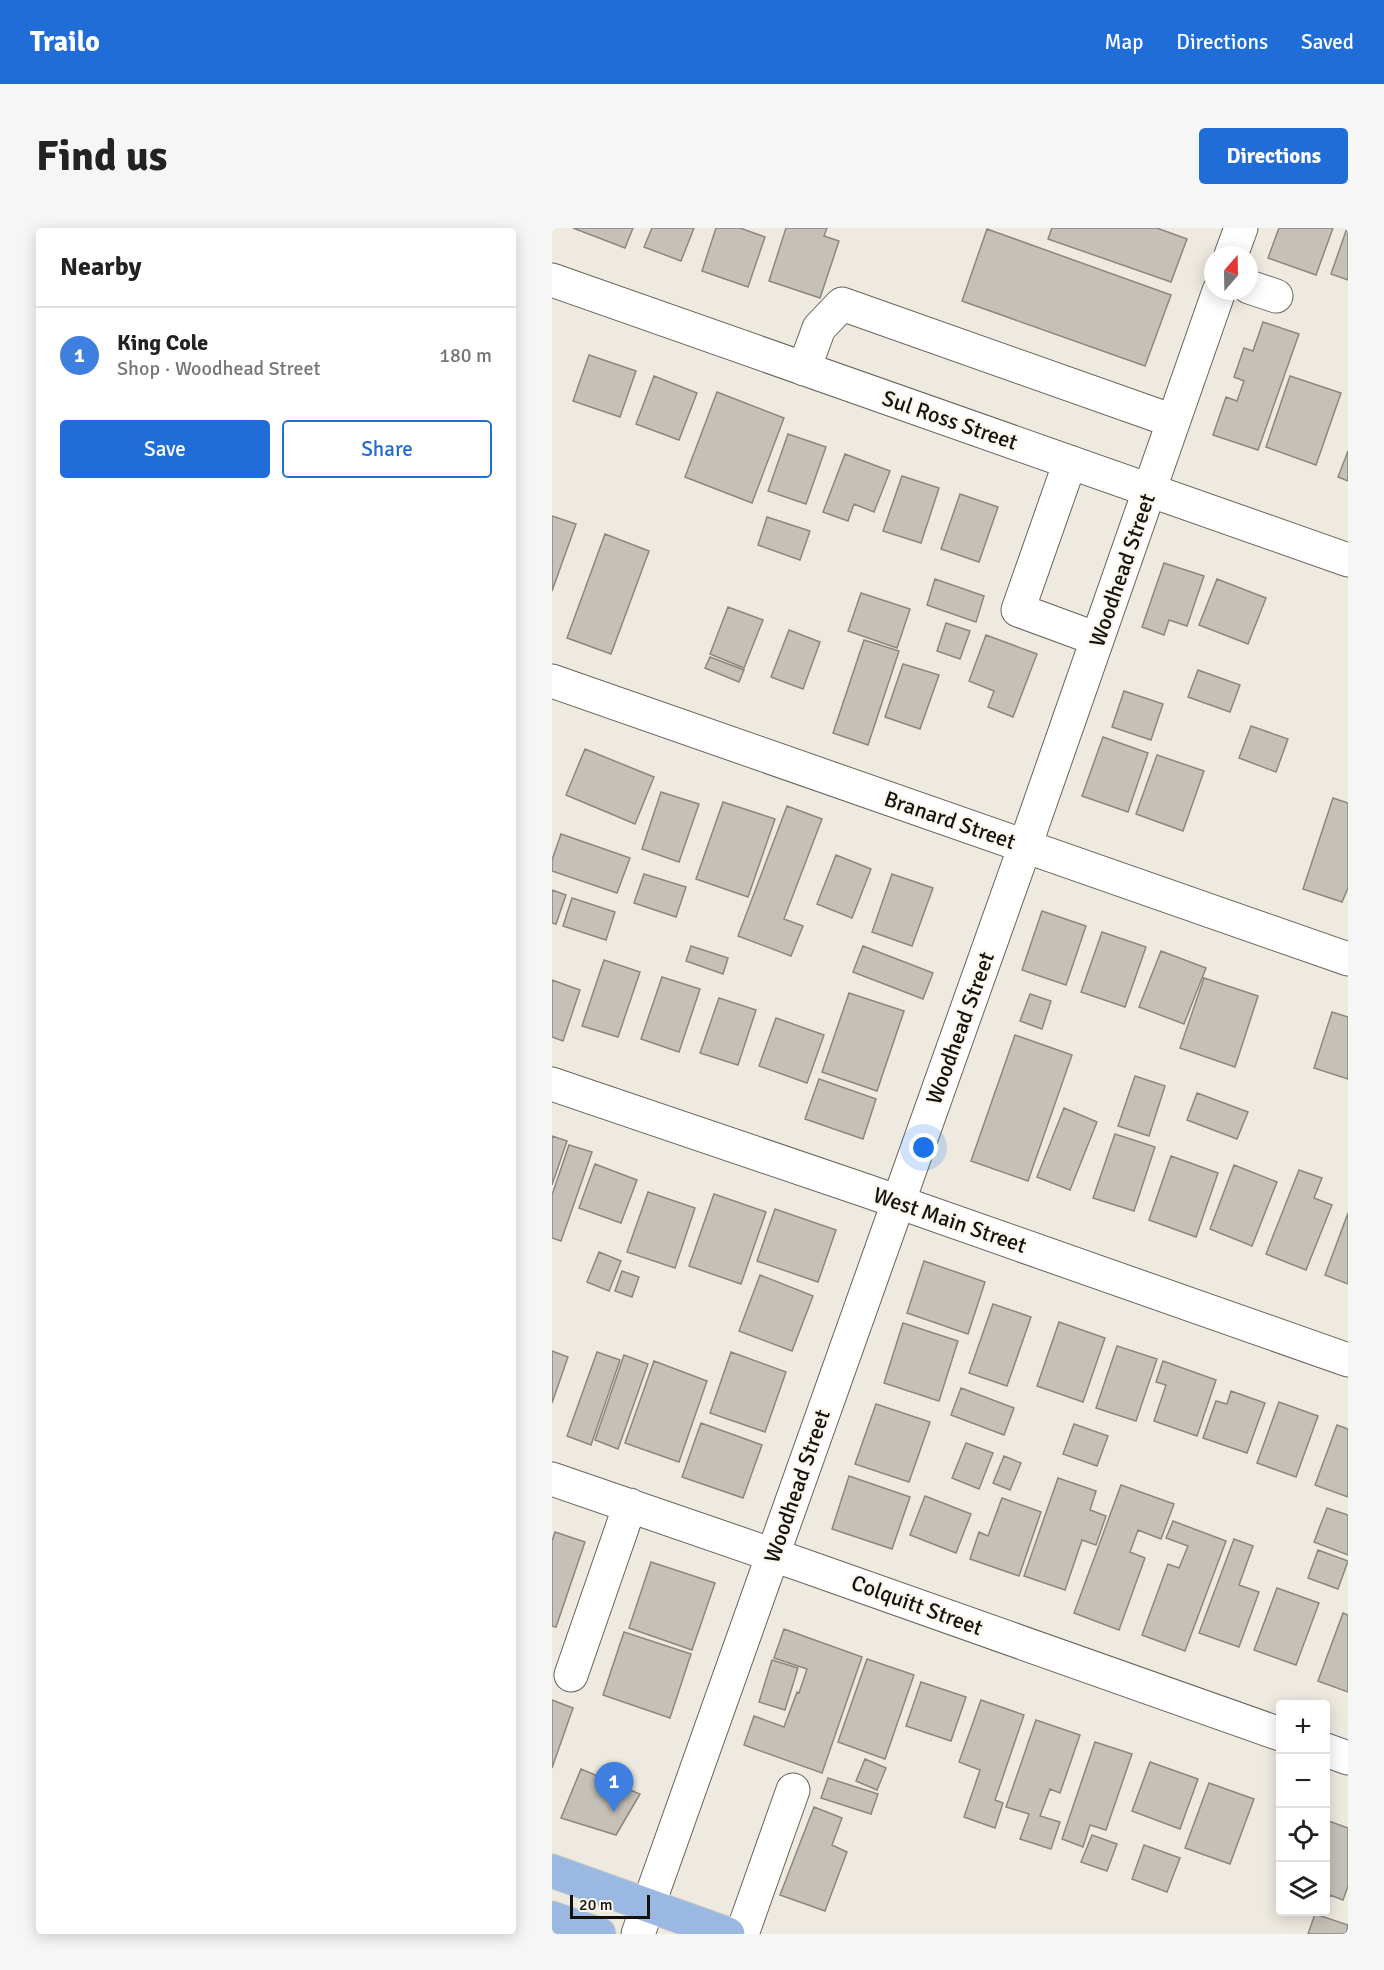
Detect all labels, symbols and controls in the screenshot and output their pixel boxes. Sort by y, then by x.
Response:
text: Trailo [30,25,100,59]
text: Map [1105,29,1143,55]
text: Directions [1176,29,1268,55]
text: Saved [1301,29,1354,55]
button: Directions [1199,128,1348,184]
text: Find us [36,131,167,182]
north arrow [1204,246,1258,300]
text: Nearby [60,251,141,283]
text: King Cole [117,329,208,356]
text: 1 [74,343,85,368]
text: 180 m [439,343,492,368]
text: Shop · Woodhead Street [117,356,321,381]
street label: Sul Ross Street [879,384,1021,456]
button: Save [60,420,270,478]
button: Share [282,420,492,478]
street label: Woodhead Street [1083,490,1161,650]
street label: Branard Street [881,785,1019,855]
street label: Woodhead Street [920,948,1000,1108]
your location [909,1133,938,1162]
street label: West Main Street [870,1181,1030,1259]
street label: Woodhead Street [758,1406,836,1566]
street label: Colquitt Street [848,1569,987,1641]
map controls [1276,1700,1330,1916]
button: + [1276,1700,1330,1754]
button: − [1276,1754,1330,1808]
pin: 1 [594,1762,634,1812]
button: locate [1276,1808,1330,1862]
button: layers [1276,1862,1330,1916]
scale bar [570,1892,650,1920]
text: 20 m [579,1895,613,1915]

